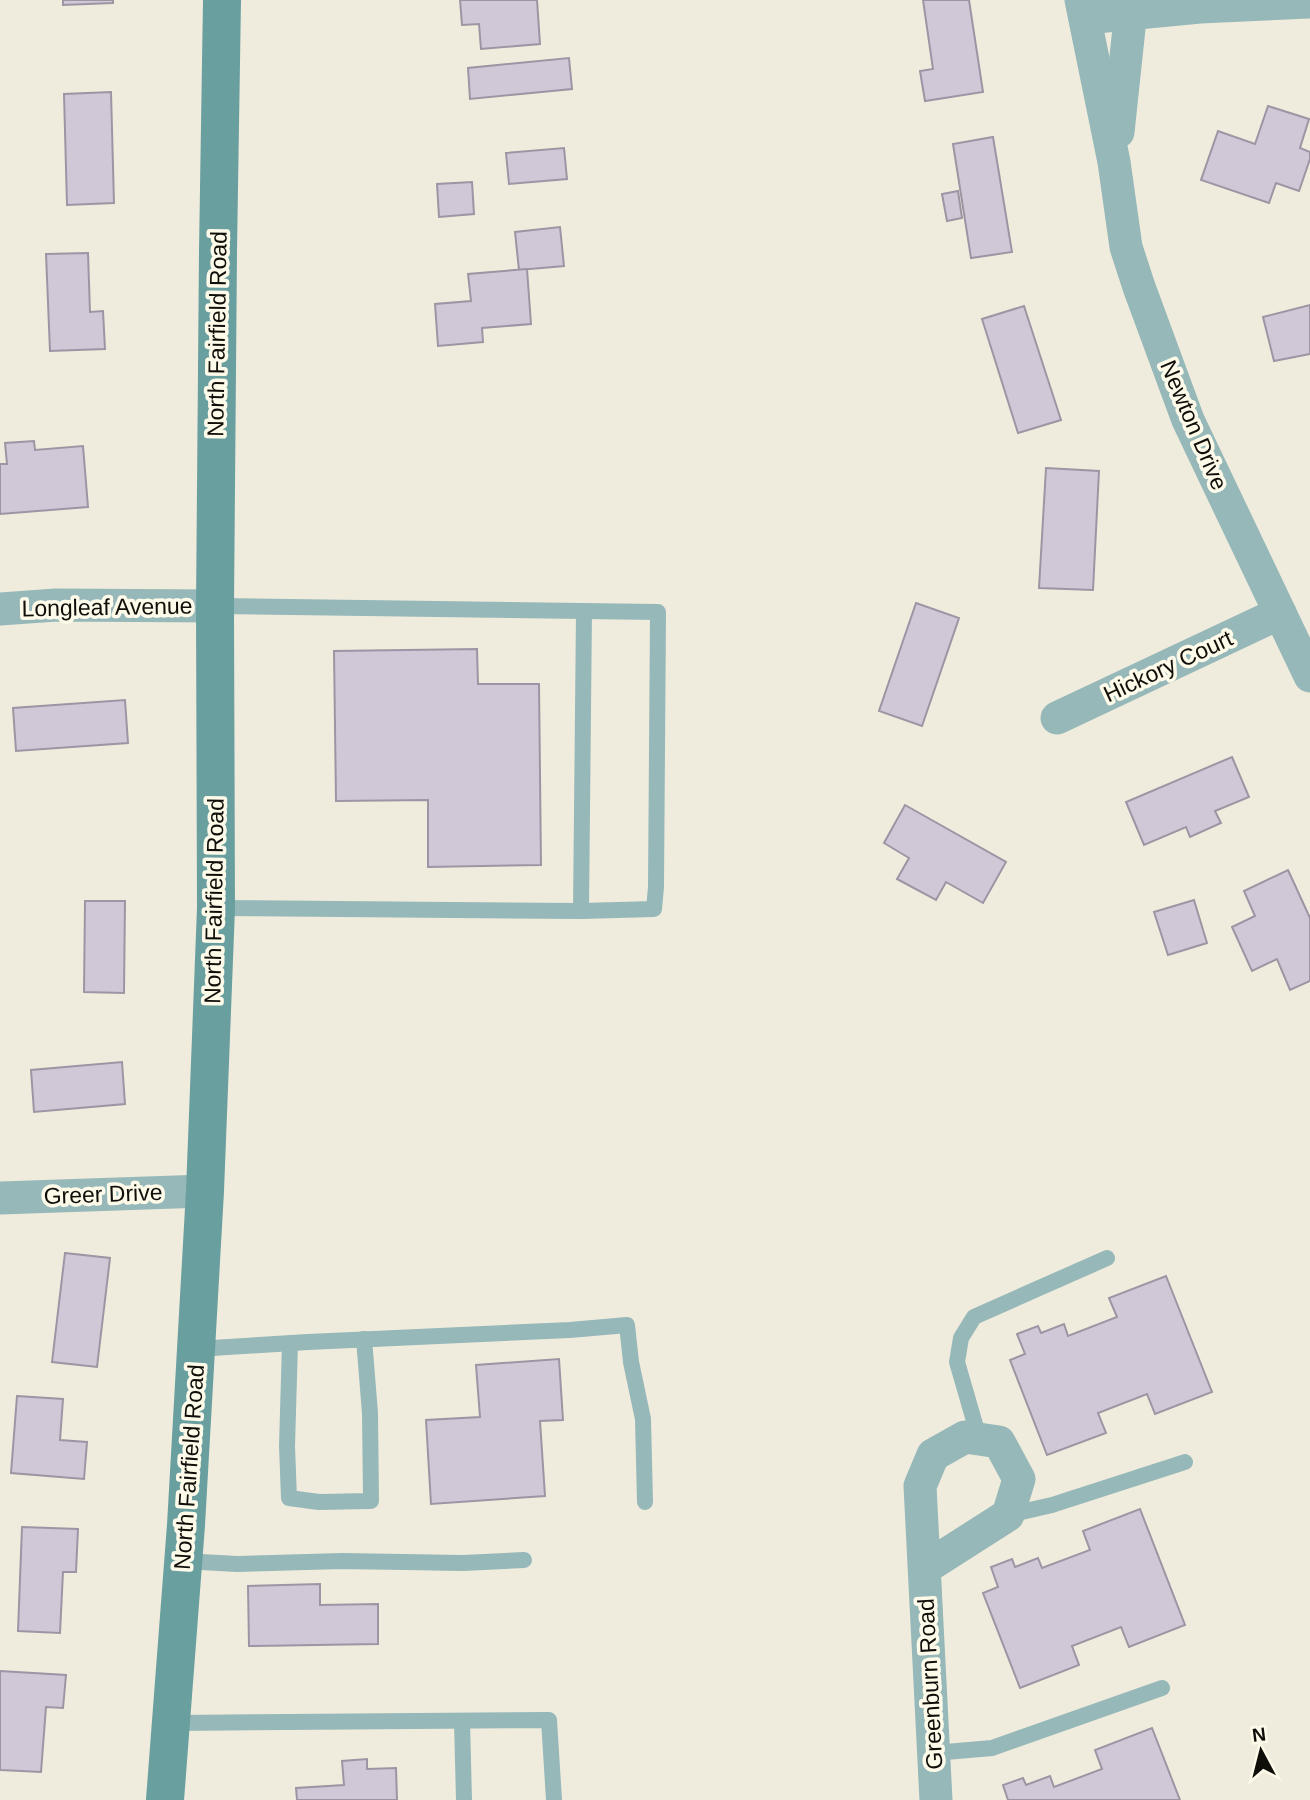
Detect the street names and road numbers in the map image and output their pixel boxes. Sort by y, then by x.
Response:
street label: North Fairfield Road [202,231,232,437]
street label: Newton Drive [1155,356,1233,494]
street label: Longleaf Avenue [21,593,193,621]
street label: Hickory Court [1099,625,1237,707]
street label: North Fairfield Road [199,798,229,1004]
street label: Greer Drive [43,1179,163,1209]
street label: North Fairfield Road [169,1363,209,1571]
street label: Greenburn Road [913,1598,947,1770]

